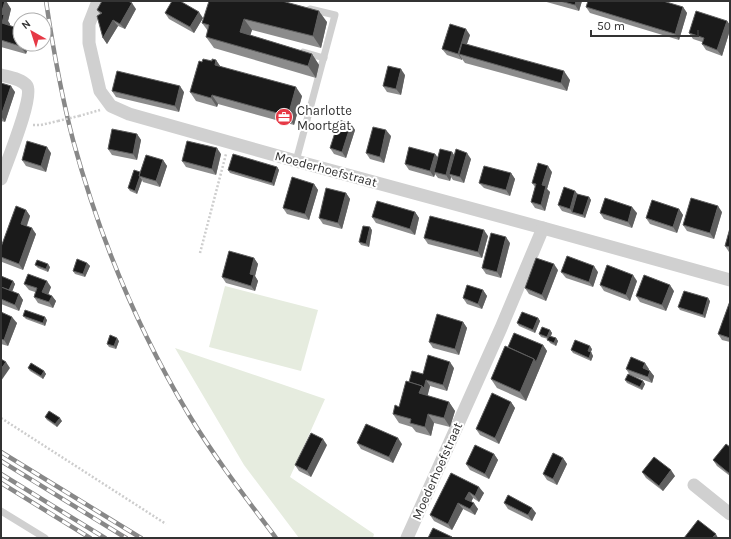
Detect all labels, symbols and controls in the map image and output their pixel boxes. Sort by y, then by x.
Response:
north arrow [12,12,52,52]
scale bar [591,12,698,38]
text: N [19,17,33,32]
text: 50 m [597,19,625,33]
place label: Charlotte Moortgat [297,103,352,133]
office icon: Charlotte Moortgat [274,107,294,127]
street label: Moederhoefstraat [273,148,379,190]
street label: Moederhoefstraat [409,420,465,522]

